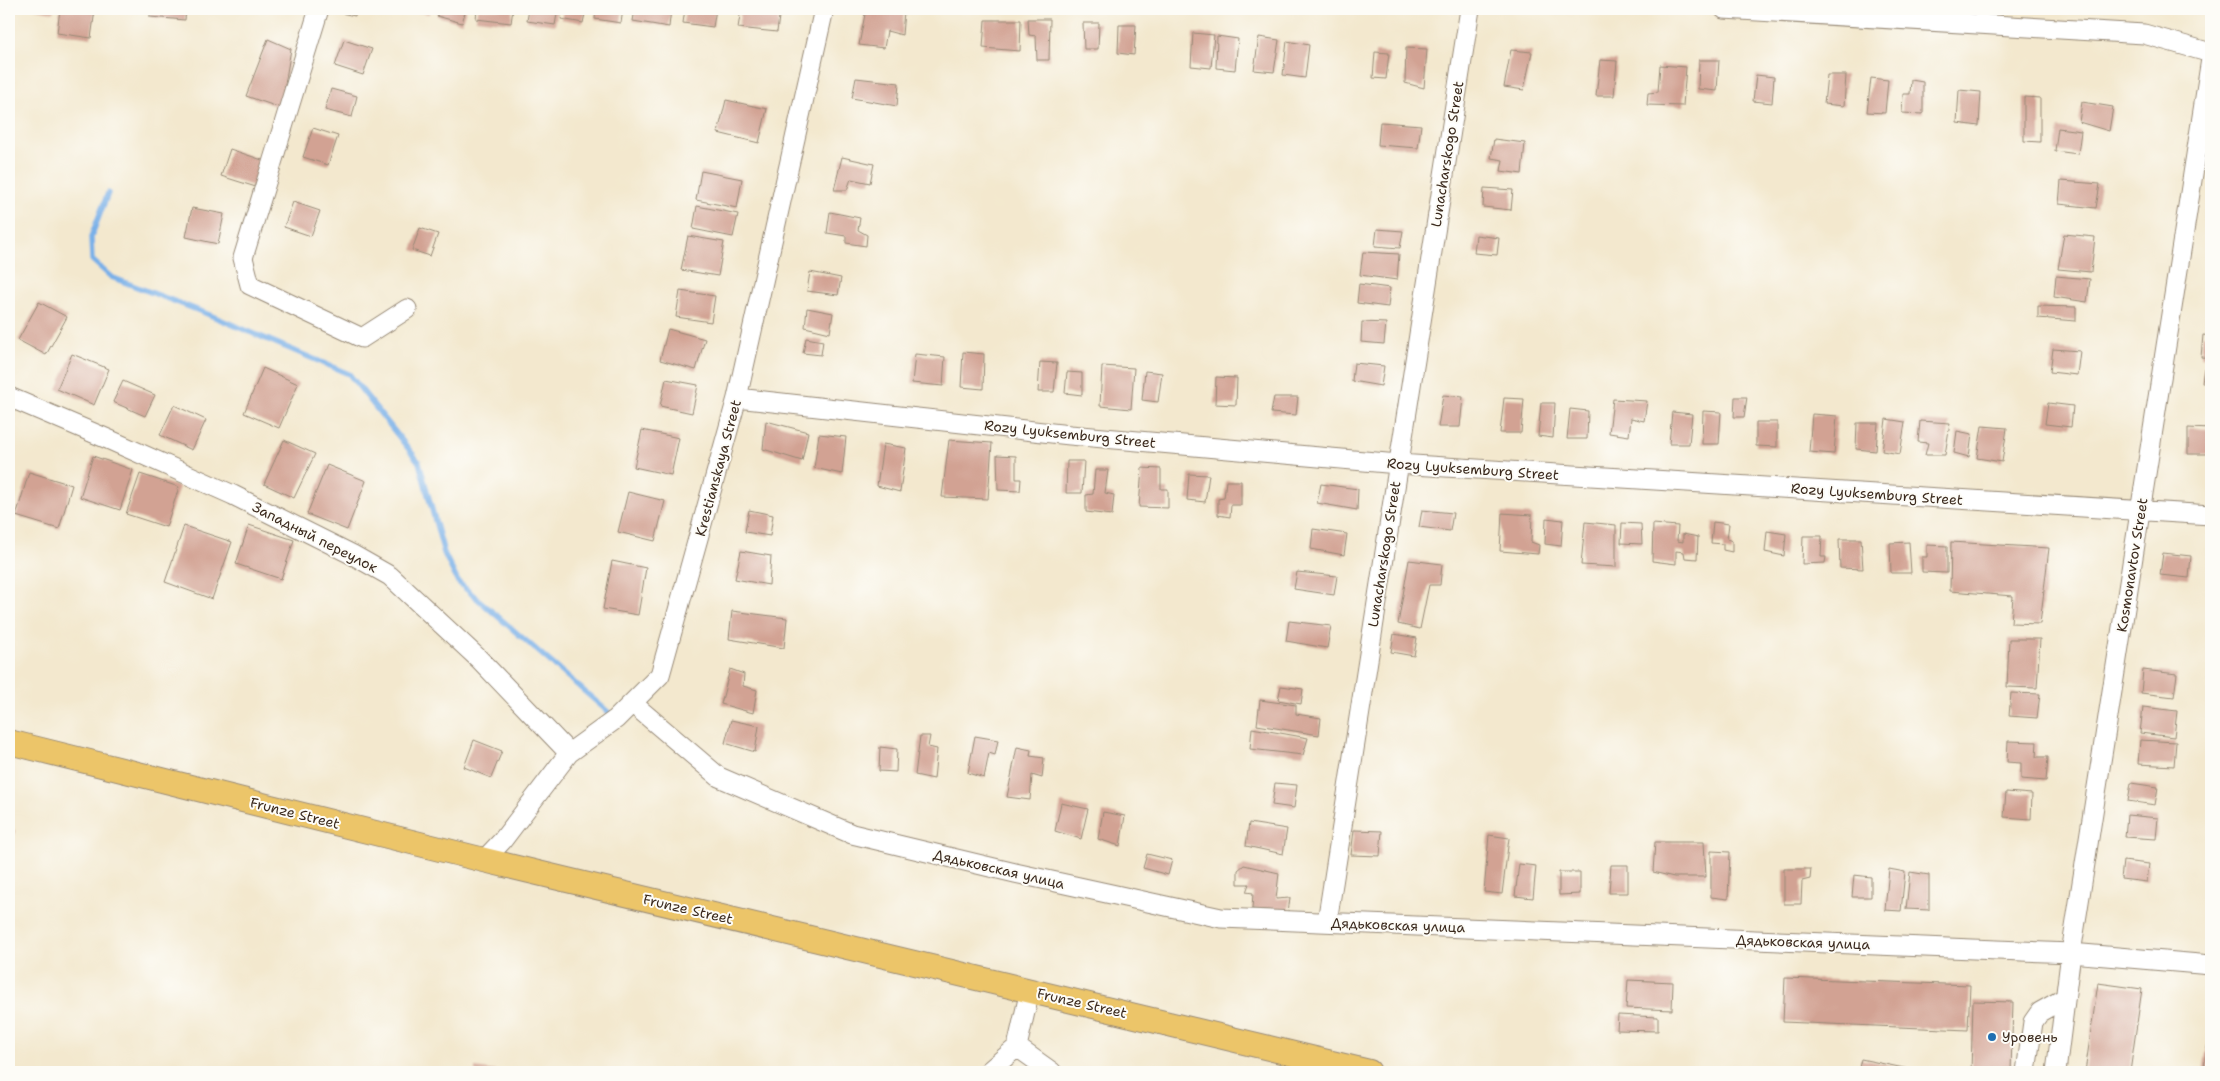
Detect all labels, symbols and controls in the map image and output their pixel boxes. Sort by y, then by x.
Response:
street label: Lunacharskogo Street [1427,80,1467,228]
street label: Krestianskaya Street [691,398,745,538]
street label: Rozy Lyuksemburg Street [983,416,1157,452]
street label: Rozy Lyuksemburg Street [1386,454,1560,484]
street label: Rozy Lyuksemburg Street [1790,479,1964,509]
street label: Lunacharskogo Street [1364,480,1404,628]
street label: Kosmonavtov Street [2112,497,2152,633]
street label: Западный переулок [249,498,381,577]
street label: Frunze Street [248,793,342,833]
street label: Дядьковская улица [932,845,1067,893]
street label: Frunze Street [641,890,735,928]
street label: Дядьковская улица [1331,914,1466,936]
street label: Дядьковская улица [1736,931,1871,953]
street label: Frunze Street [1035,984,1129,1022]
place label: Уровень [2002,1028,2058,1046]
marker: Уровень [1986,1031,1998,1043]

